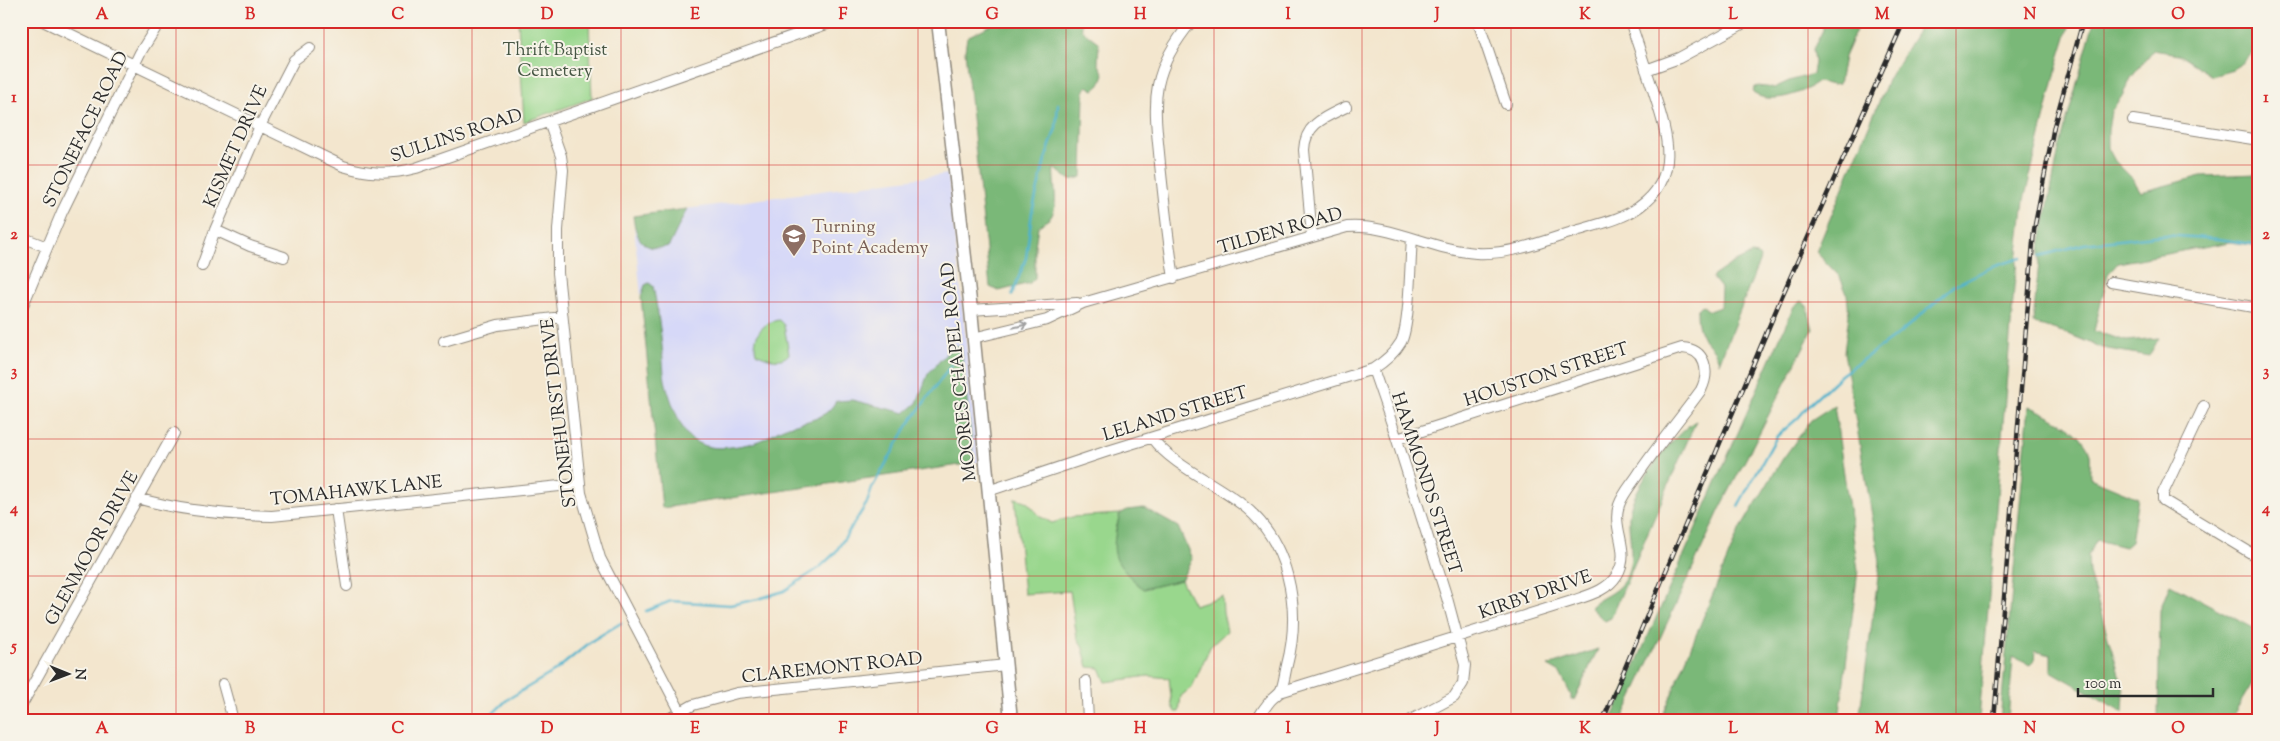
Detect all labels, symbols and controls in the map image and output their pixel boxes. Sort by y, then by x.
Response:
text: A [96,4,109,27]
text: B [245,4,255,27]
text: C [392,4,405,27]
text: D [541,4,554,27]
text: E [690,4,700,27]
text: F [839,4,848,27]
text: G [985,4,999,27]
text: H [1134,4,1147,27]
text: I [1285,4,1291,27]
text: J [1433,4,1440,27]
text: K [1579,4,1591,27]
text: L [1728,4,1738,27]
text: M [1875,4,1890,27]
text: N [2024,4,2037,27]
text: O [2171,4,2185,27]
park label: Thrift Baptist Cemetery [503,38,607,85]
street label: STONEFACE ROAD [38,47,136,213]
street label: KISMET DRIVE [198,81,276,212]
text: 1 [11,87,17,110]
text: 1 [2263,87,2269,110]
street label: SULLINS ROAD [387,103,526,171]
street label: TILDEN ROAD [1215,202,1346,262]
place label: Turning Point Academy [812,215,928,262]
school or university icon: Turning Point Academy [781,223,807,257]
text: 2 [10,224,18,247]
text: 2 [2262,224,2270,247]
street label: MOORES CHAPEL ROAD [936,261,984,483]
street label: STONEHURST DRIVE [535,316,585,509]
one-way arrow [1012,321,1028,330]
street label: HOUSTON STREET [1461,337,1633,415]
text: 3 [11,361,18,384]
text: 3 [2263,361,2270,384]
street label: LELAND STREET [1100,380,1252,449]
street label: HAMMONDS STREET [1383,389,1467,579]
street label: GLENMOOR DRIVE [39,467,146,631]
street label: TOMAHAWK LANE [269,470,444,514]
text: 4 [9,498,18,521]
text: 4 [2261,498,2270,521]
street label: KIRBY DRIVE [1476,564,1596,627]
text: 5 [9,636,17,659]
text: 5 [2261,636,2269,659]
street label: CLAREMONT ROAD [740,647,924,691]
north arrow [42,648,92,698]
scale bar [2078,666,2212,698]
text: N [69,668,89,680]
text: 100 m [2085,674,2122,695]
text: A [96,718,109,741]
text: B [245,718,255,741]
text: C [392,718,405,741]
text: D [541,718,554,741]
text: E [690,718,700,741]
text: F [839,718,848,741]
text: G [985,718,999,741]
text: H [1134,718,1147,741]
text: I [1285,718,1291,741]
text: J [1433,718,1440,741]
text: K [1579,718,1591,741]
text: L [1728,718,1738,741]
text: M [1875,718,1890,741]
text: N [2024,718,2037,741]
text: O [2171,718,2185,741]

